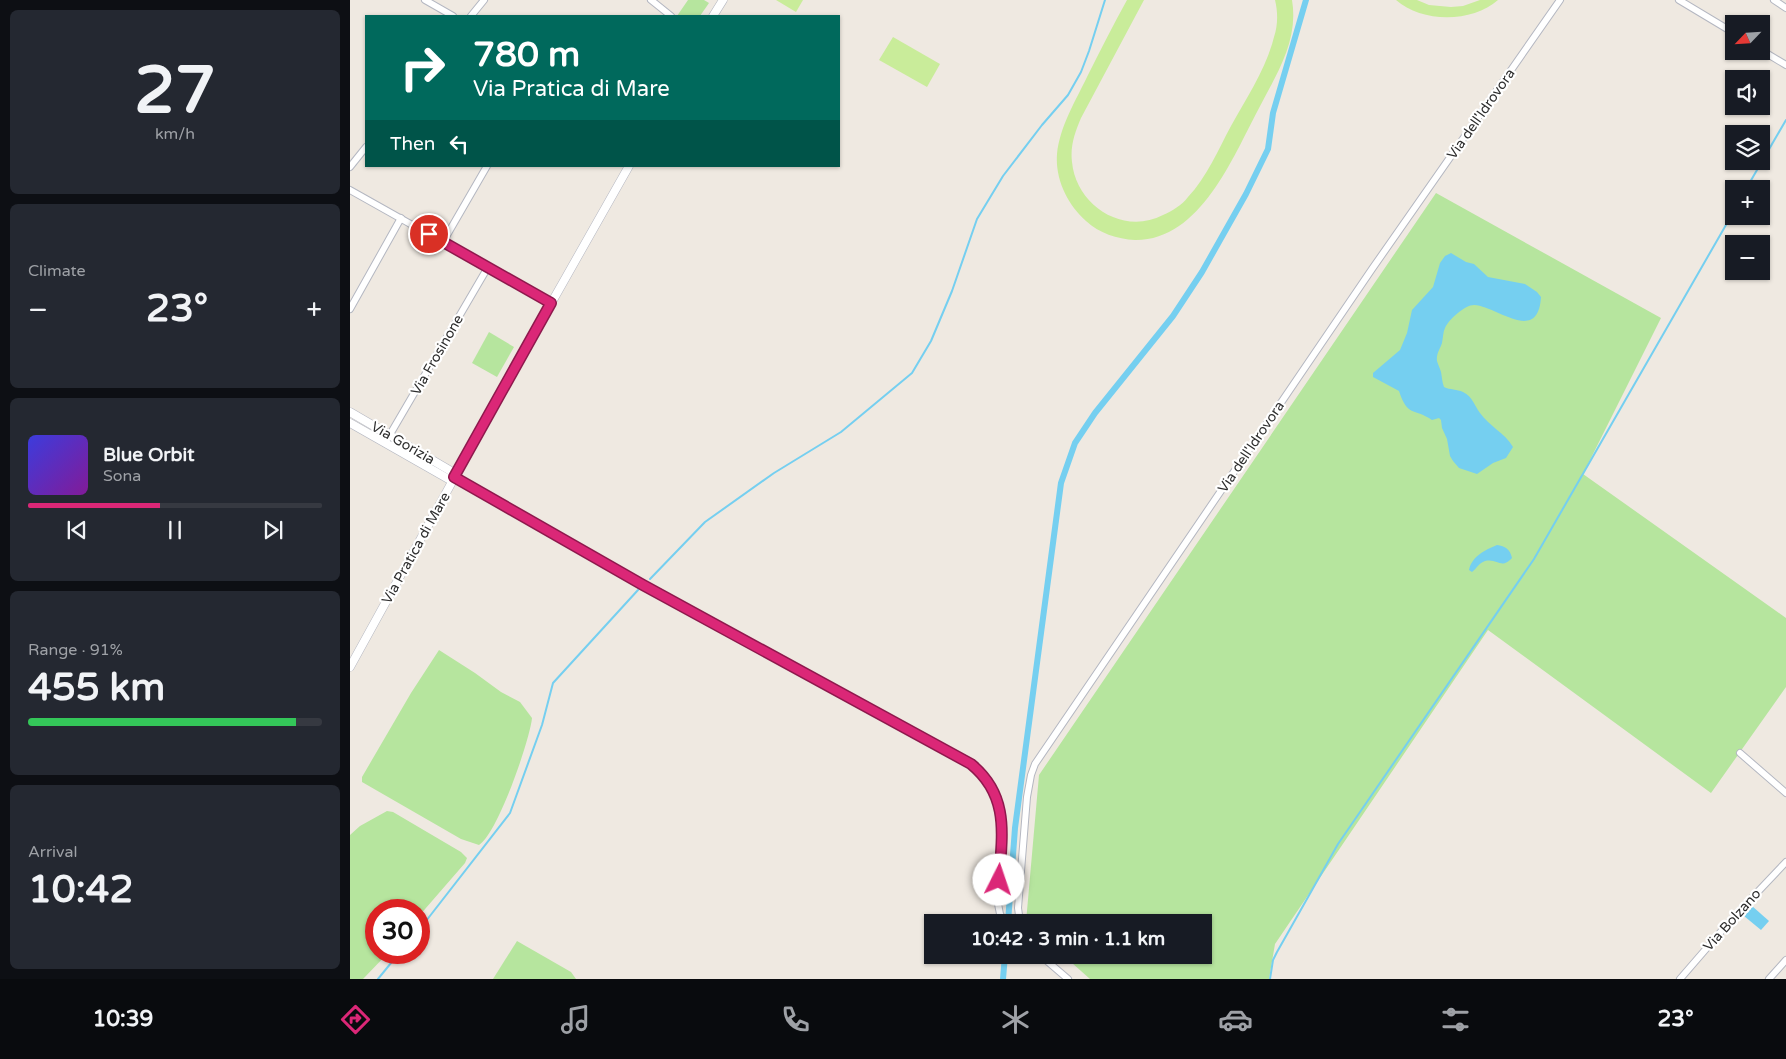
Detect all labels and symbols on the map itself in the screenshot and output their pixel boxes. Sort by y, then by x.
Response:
north arrow [1725,15,1770,60]
street label: Via dell'Idrovora [1443,65,1519,163]
pin [408,213,450,255]
street label: Via Frosinone [407,312,467,398]
street label: Via dell'Idrovora [1214,398,1288,496]
street label: Via Gorizia [368,418,438,468]
street label: Via Pratica di Mare [378,489,454,607]
position arrow [972,853,1024,905]
street label: Via Bolzano [1700,885,1764,955]
speed limit sign: 30 [365,899,430,964]

